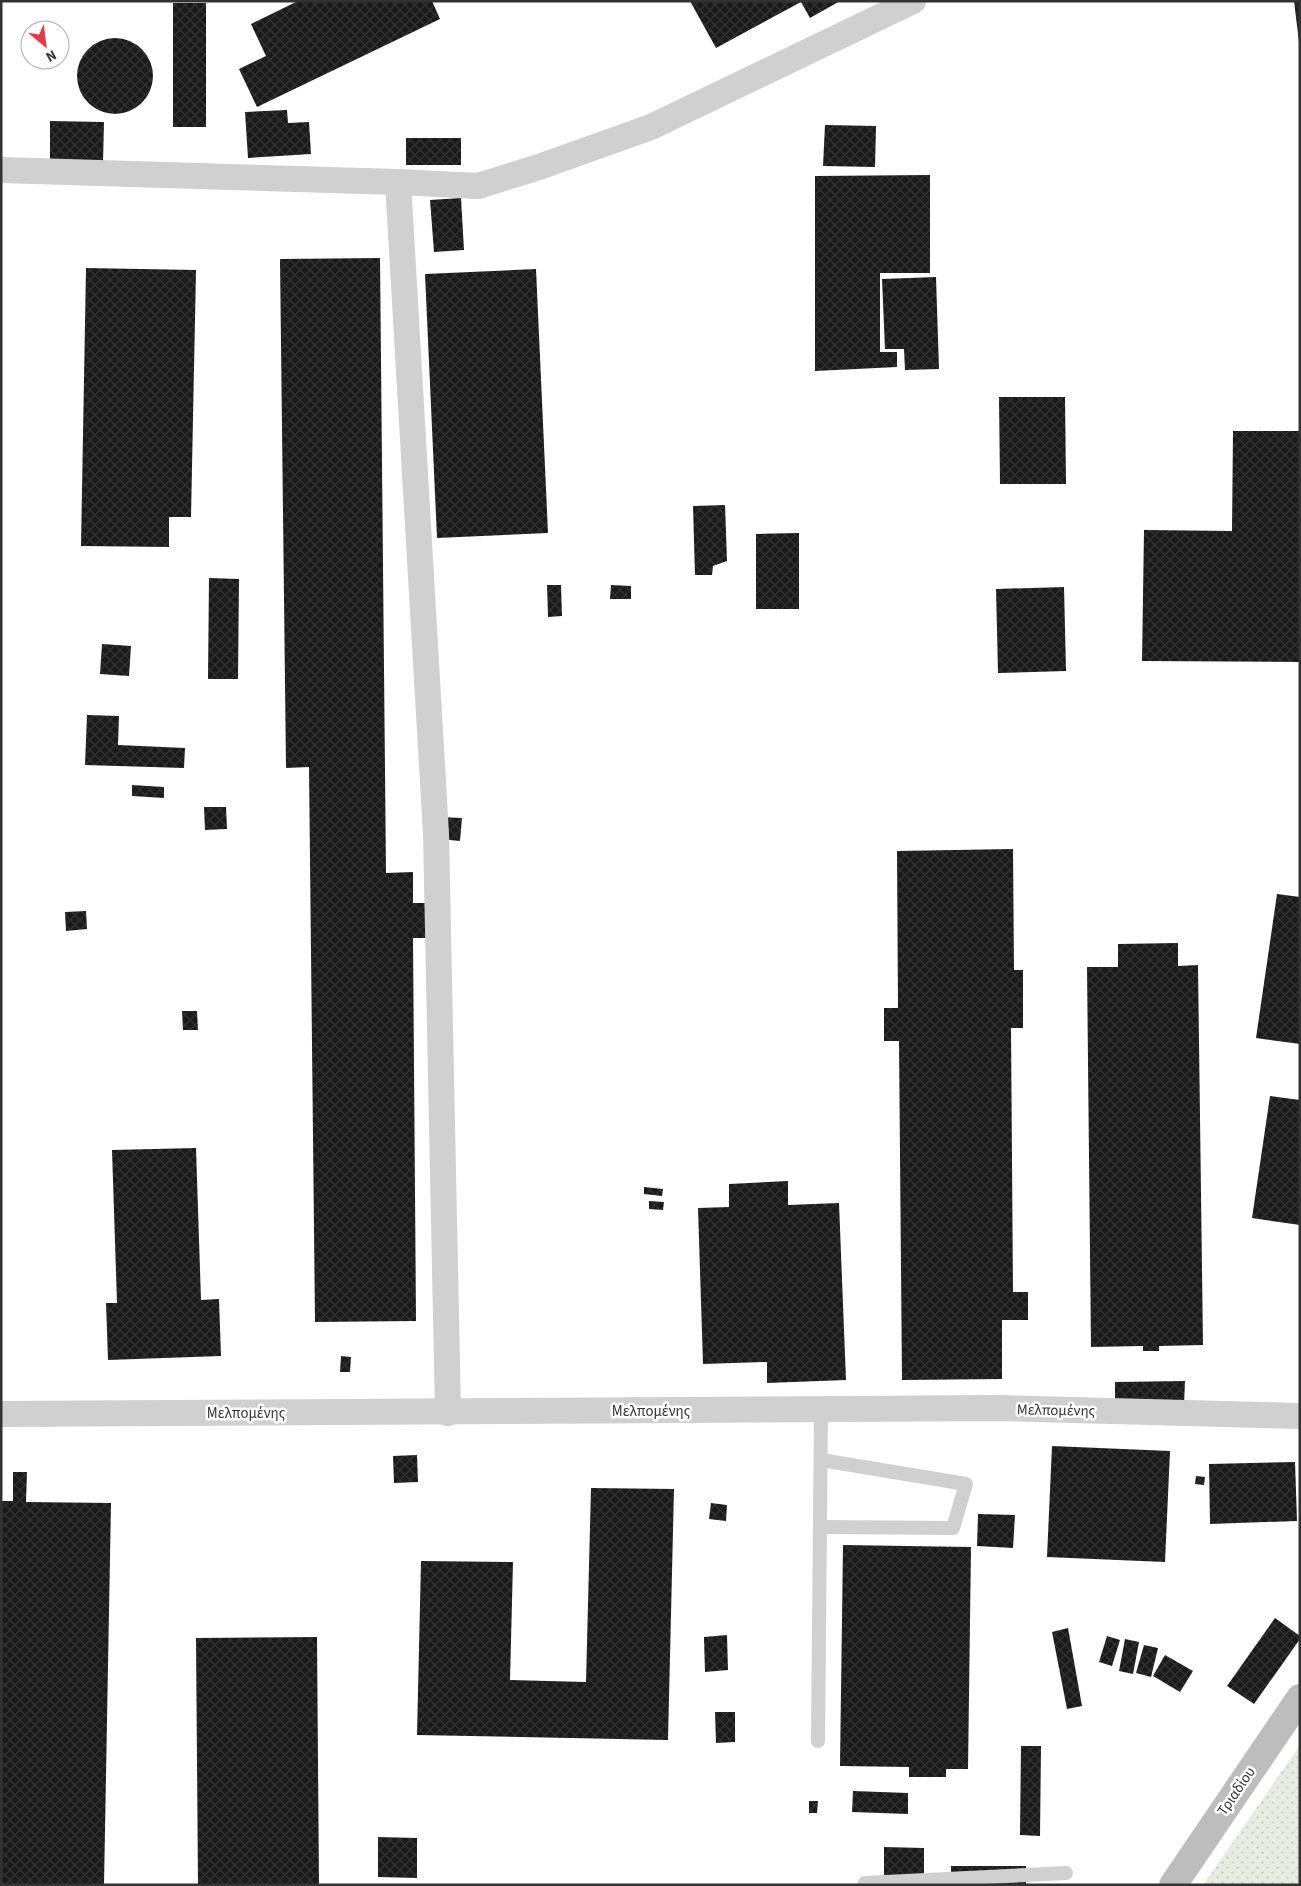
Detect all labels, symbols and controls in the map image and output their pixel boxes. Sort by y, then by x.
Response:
north arrow [20,20,70,70]
text: N [42,44,60,66]
street label: Μελπομένης [1017,1399,1096,1422]
street label: Μελπομένης [612,1401,691,1422]
street label: Μελπομένης [207,1403,286,1424]
street label: Τριαδίου [1212,1763,1260,1820]

